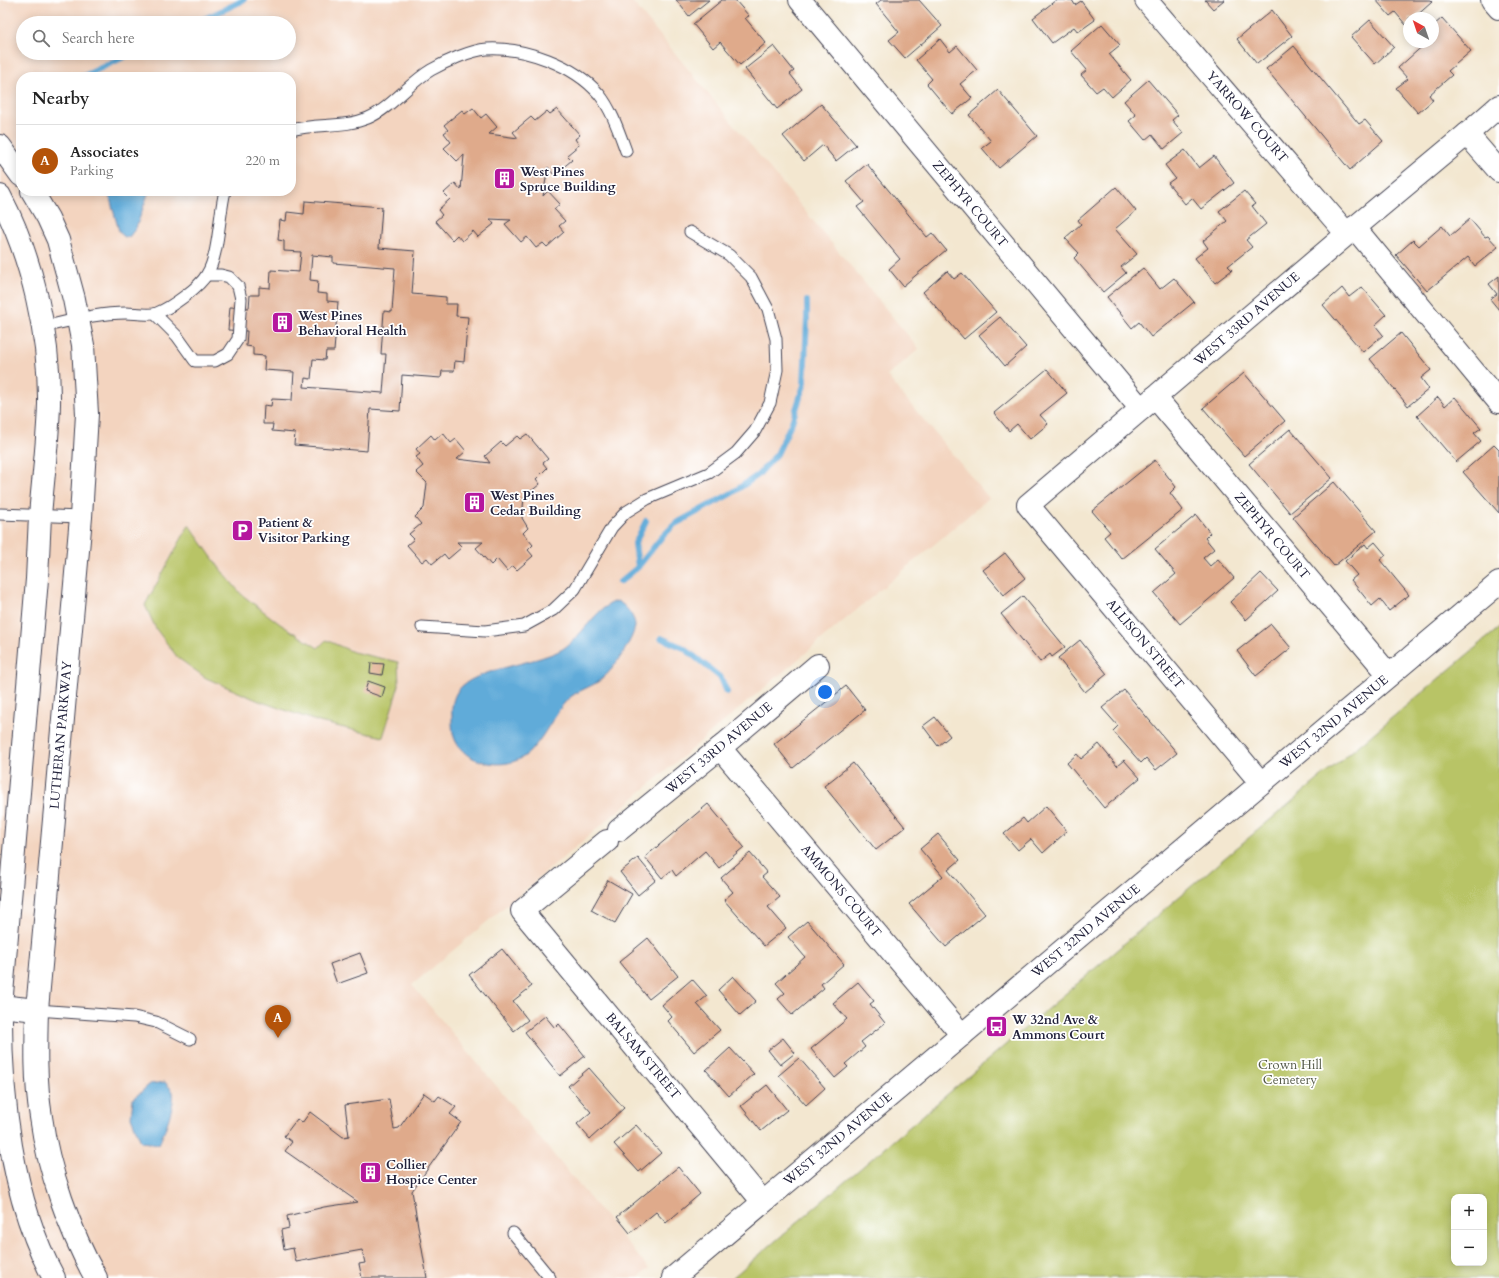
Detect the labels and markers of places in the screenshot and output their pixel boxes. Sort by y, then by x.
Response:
place label: West Pines Spruce Building [519,163,616,196]
building icon: West Pines Spruce Building [491,166,517,192]
place label: West Pines Behavioral Health [297,307,407,340]
building icon: West Pines Behavioral Health [270,310,296,336]
place label: West Pines Cedar Building [489,487,581,520]
building icon: West Pines Cedar Building [461,490,487,516]
place label: Patient & Visitor Parking [258,514,350,547]
parking icon: Patient & Visitor Parking [229,517,255,543]
pin: A [265,1005,291,1038]
place label: W 32nd Ave & Ammons Court [1011,1011,1105,1044]
bus stop icon: W 32nd Ave & Ammons Court [984,1014,1010,1040]
place label: Collier Hospice Center [386,1156,478,1189]
building icon: Collier Hospice Center [357,1159,383,1185]

